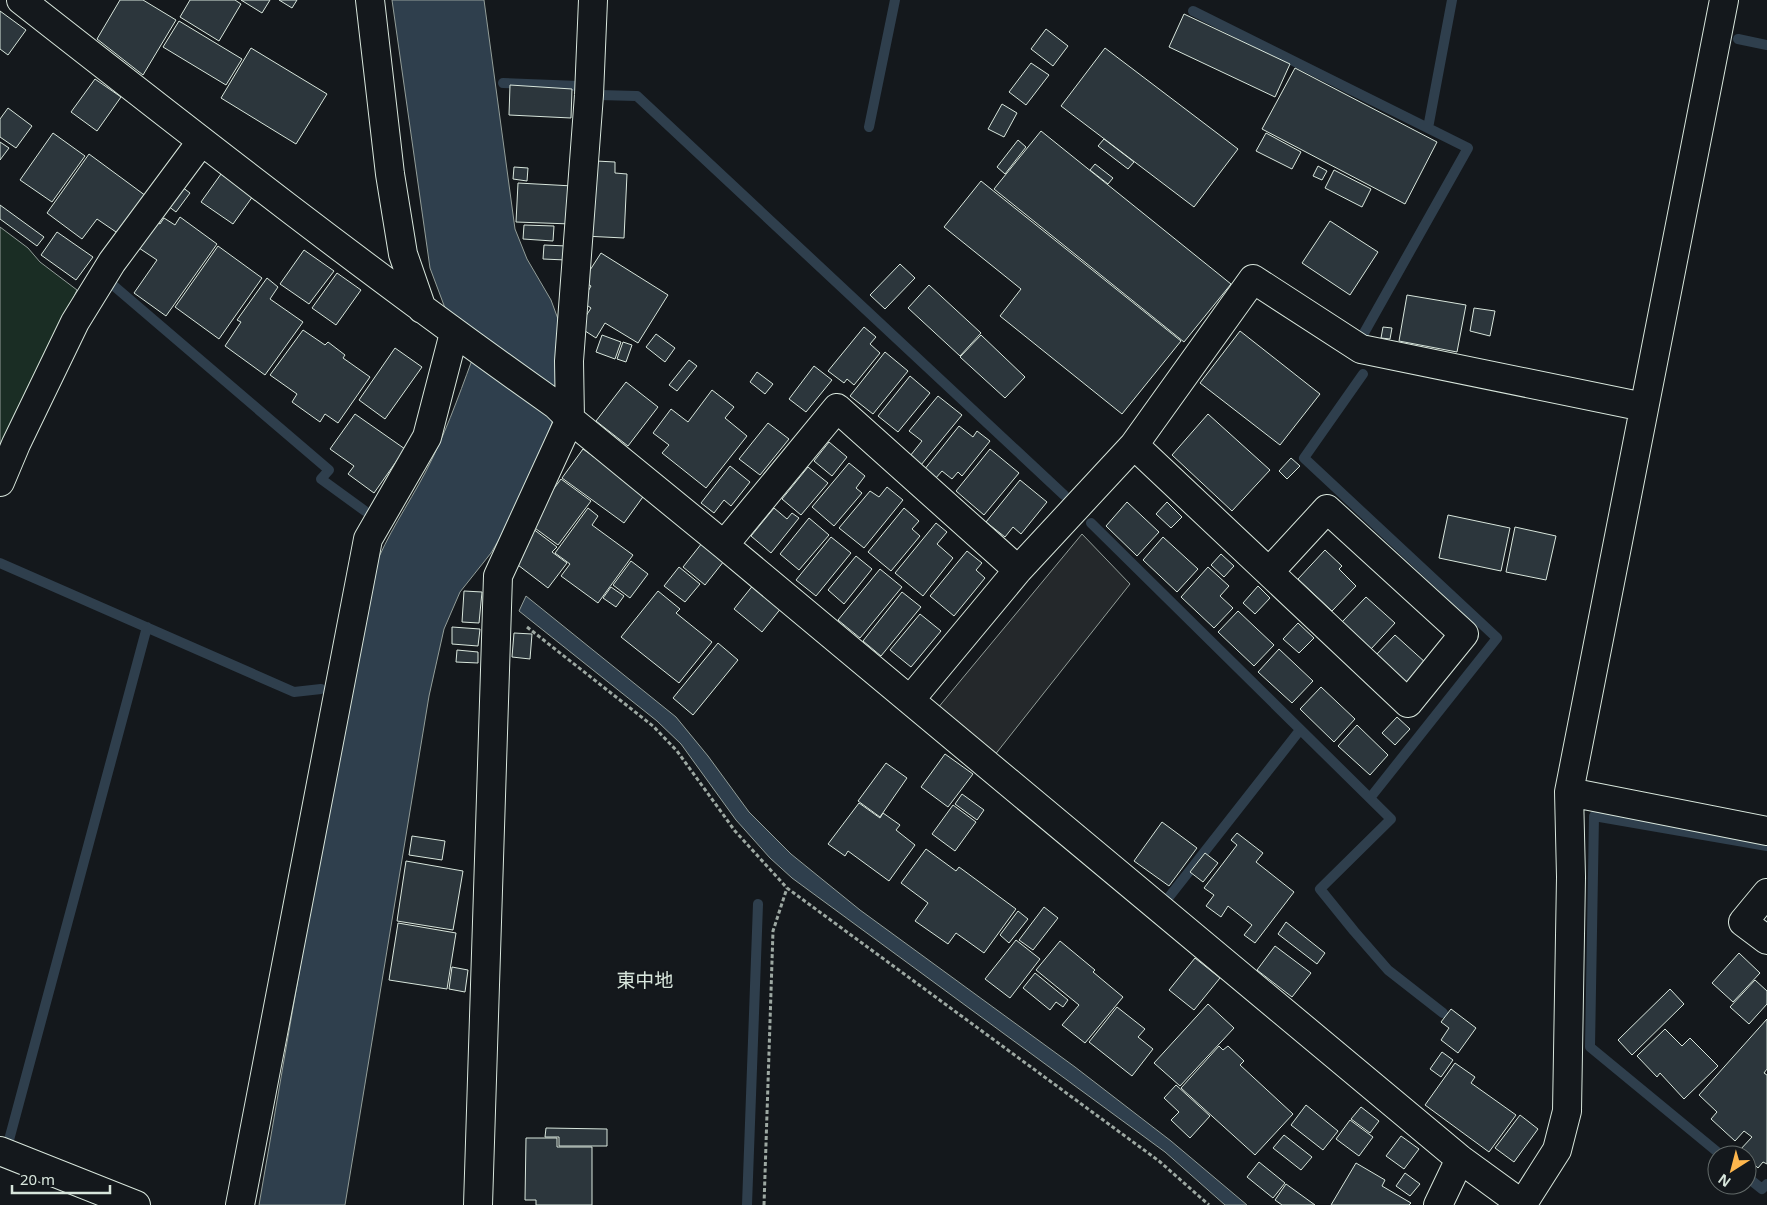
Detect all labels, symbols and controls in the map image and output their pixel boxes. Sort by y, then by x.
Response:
district label: 東中地 [616,967,674,993]
north arrow [1707,1145,1757,1195]
scale bar [12,1162,110,1194]
text: 20 m [20,1169,55,1189]
text: N [1714,1170,1734,1192]

